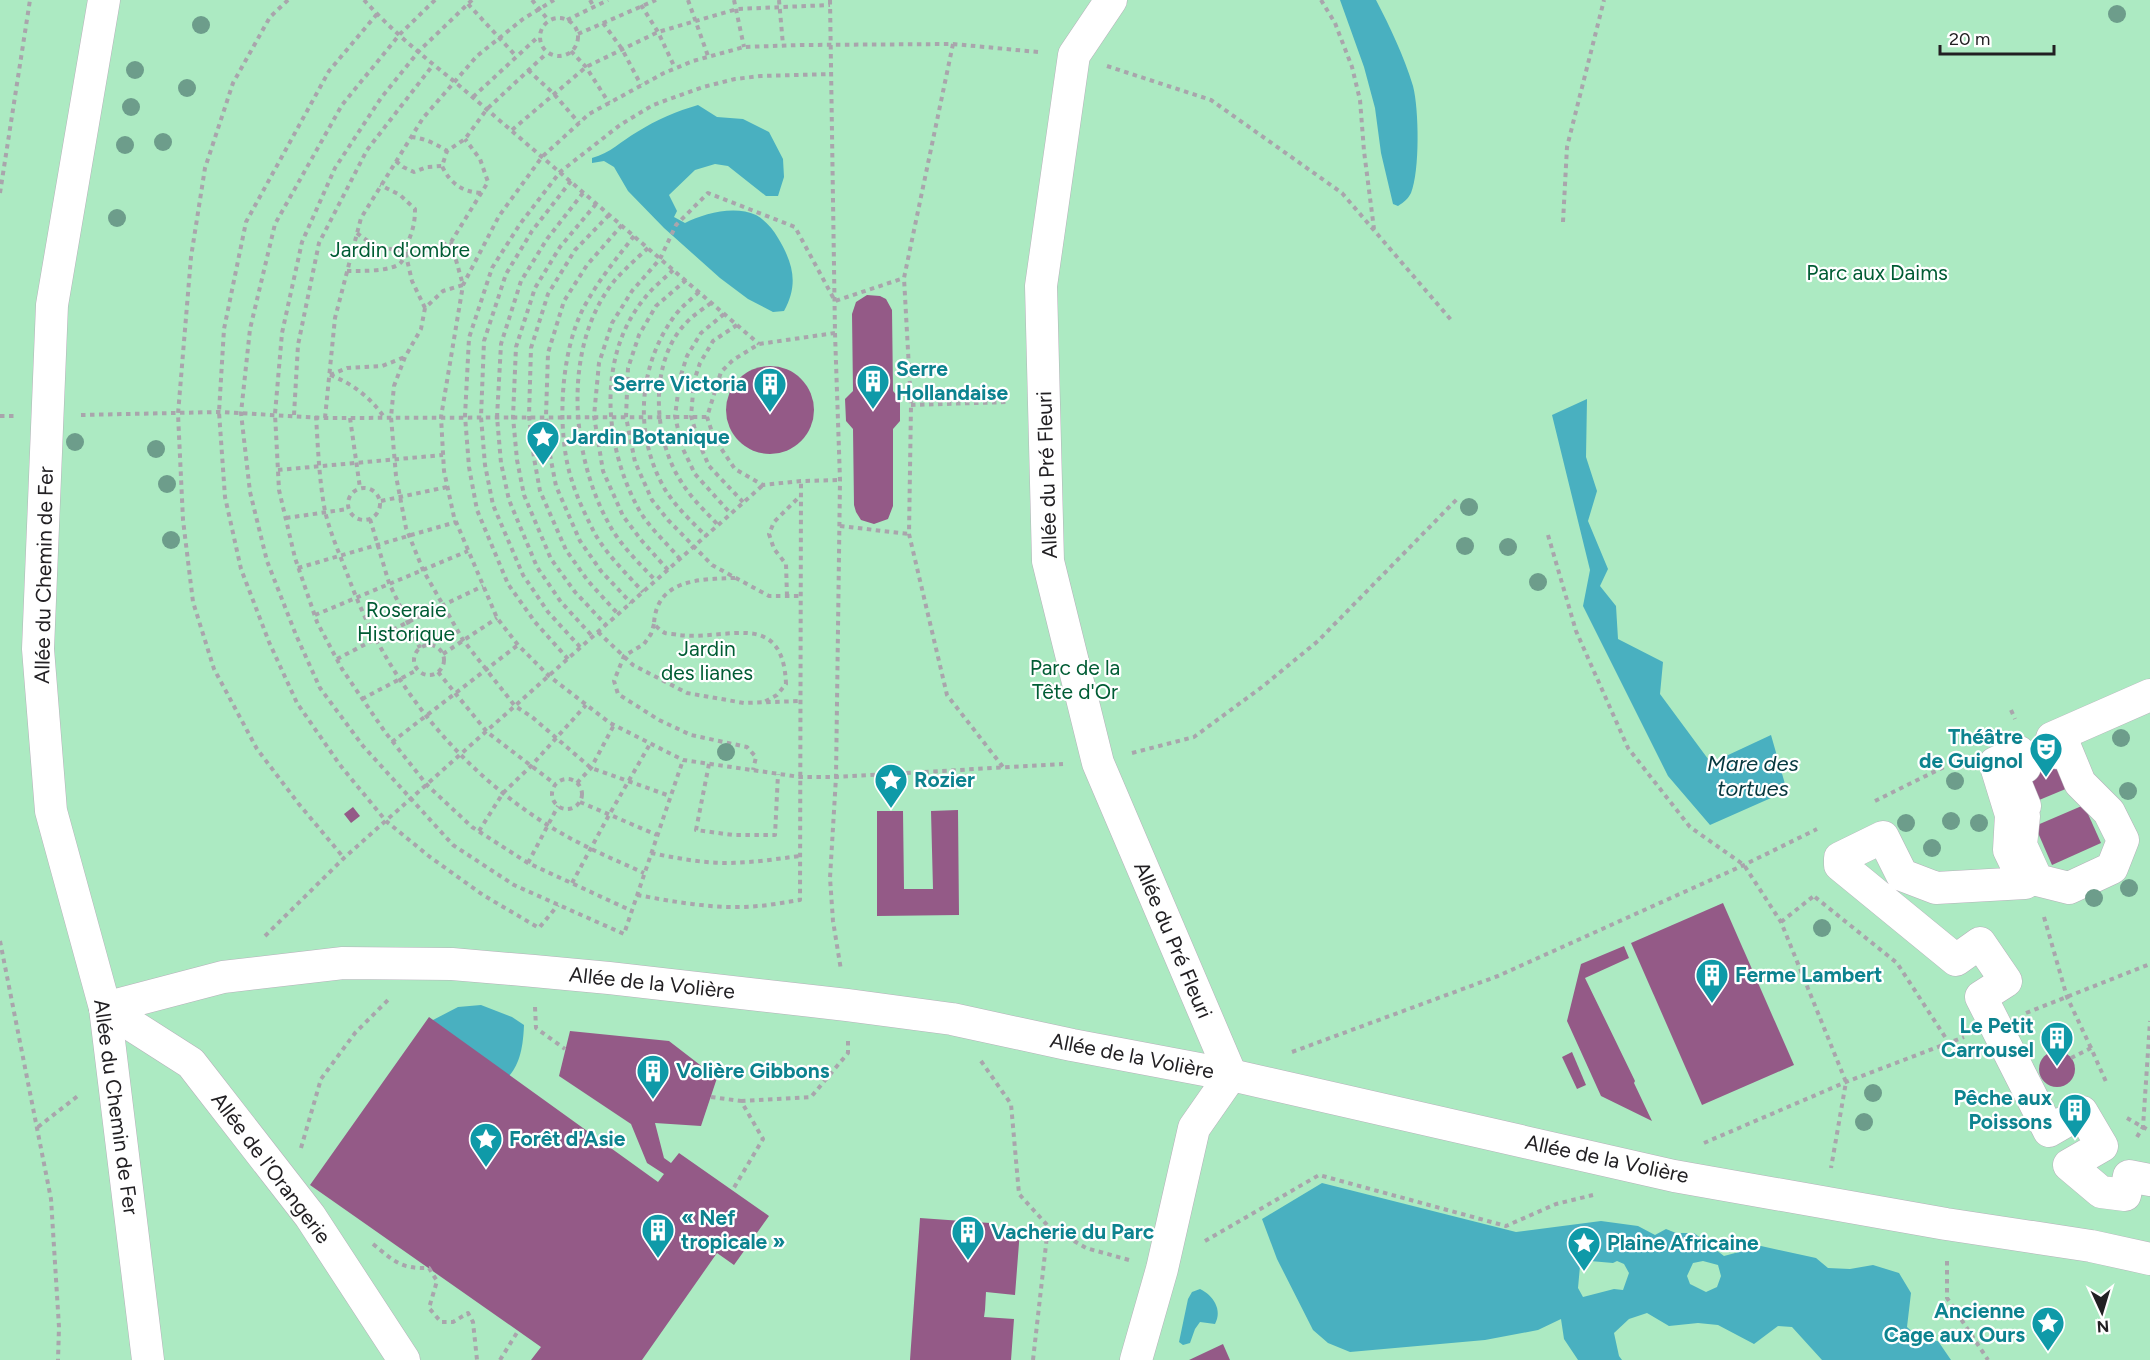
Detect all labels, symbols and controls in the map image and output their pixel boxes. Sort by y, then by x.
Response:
scale bar [1940,18,2054,56]
text: 20 m [1949,28,1990,50]
park label: Jardin d'ombre [330,237,470,262]
park label: Parc aux Daims [1806,260,1948,285]
place label: Serre Hollandaise [896,356,1008,405]
building icon: Serre Hollandaise [855,363,891,410]
building icon: Serre Victoria [752,366,788,413]
place label: Serre Victoria [613,371,747,396]
street label: Allée du Pré Fleuri [1031,391,1062,559]
place icon: Jardin Botanique [525,419,561,466]
place label: Jardin Botanique [566,424,730,449]
street label: Allée du Chemin de Fer [29,466,58,684]
park label: Roseraie Historique [357,597,455,646]
park label: Jardin des lianes [661,636,753,685]
park label: Parc de la Tête d'Or [1030,655,1120,704]
place label: Théâtre de Guignol [1919,724,2023,773]
theatre icon: Théâtre de Guignol [2028,731,2064,778]
water label: Mare des tortues [1707,750,1799,802]
place icon: Rozier [873,762,909,809]
place label: Rozier [914,767,975,792]
street label: Allée du Pré Fleuri [1129,858,1218,1022]
building icon: Ferme Lambert [1694,957,1730,1004]
street label: Allée de la Volière [568,961,736,1004]
place label: Ferme Lambert [1735,962,1882,987]
street label: Allée du Chemin de Fer [89,997,144,1216]
place label: Le Petit Carrousel [1941,1013,2034,1062]
building icon: Le Petit Carrousel [2039,1020,2075,1067]
street label: Allée de la Volière [1048,1027,1216,1084]
building icon: Volière Gibbons [635,1053,671,1100]
place label: Volière Gibbons [676,1058,830,1083]
place label: Pêche aux Poissons [1953,1085,2053,1134]
street label: Allée de l'Orangerie [207,1087,336,1248]
building icon: Pêche aux Poissons [2057,1092,2093,1139]
place icon: Forêt d'Asie [468,1121,504,1168]
place label: Forêt d'Asie [509,1126,626,1151]
street label: Allée de la Volière [1523,1129,1691,1188]
place label: « Nef tropicale » [681,1205,785,1254]
building icon: « Nef tropicale » [640,1212,676,1259]
building icon: Vacherie du Parc [950,1214,986,1261]
place label: Vacherie du Parc [991,1219,1155,1244]
place icon: Plaine Africaine [1566,1225,1602,1272]
place label: Plaine Africaine [1607,1230,1759,1255]
north arrow [2072,1282,2132,1342]
place label: Ancienne Cage aux Ours [1884,1298,2025,1347]
place icon: Ancienne Cage aux Ours [2030,1305,2066,1352]
text: N [2096,1317,2110,1336]

